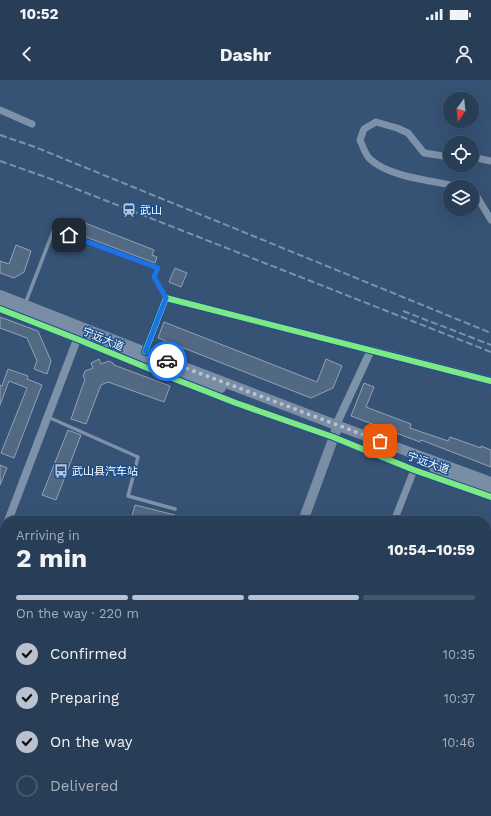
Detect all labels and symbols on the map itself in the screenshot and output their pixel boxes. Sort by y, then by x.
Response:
north arrow [443,92,479,128]
station icon: 武山 [121,202,137,218]
place label: 武山 [140,204,162,217]
pin [52,218,86,252]
street label: 宁远大道 [80,324,126,354]
courier [147,341,187,381]
pin [363,424,397,458]
street label: 宁远大道 [405,449,451,477]
bus stop icon: 武山县汽车站 [53,463,69,479]
place label: 武山县汽车站 [72,465,138,478]

